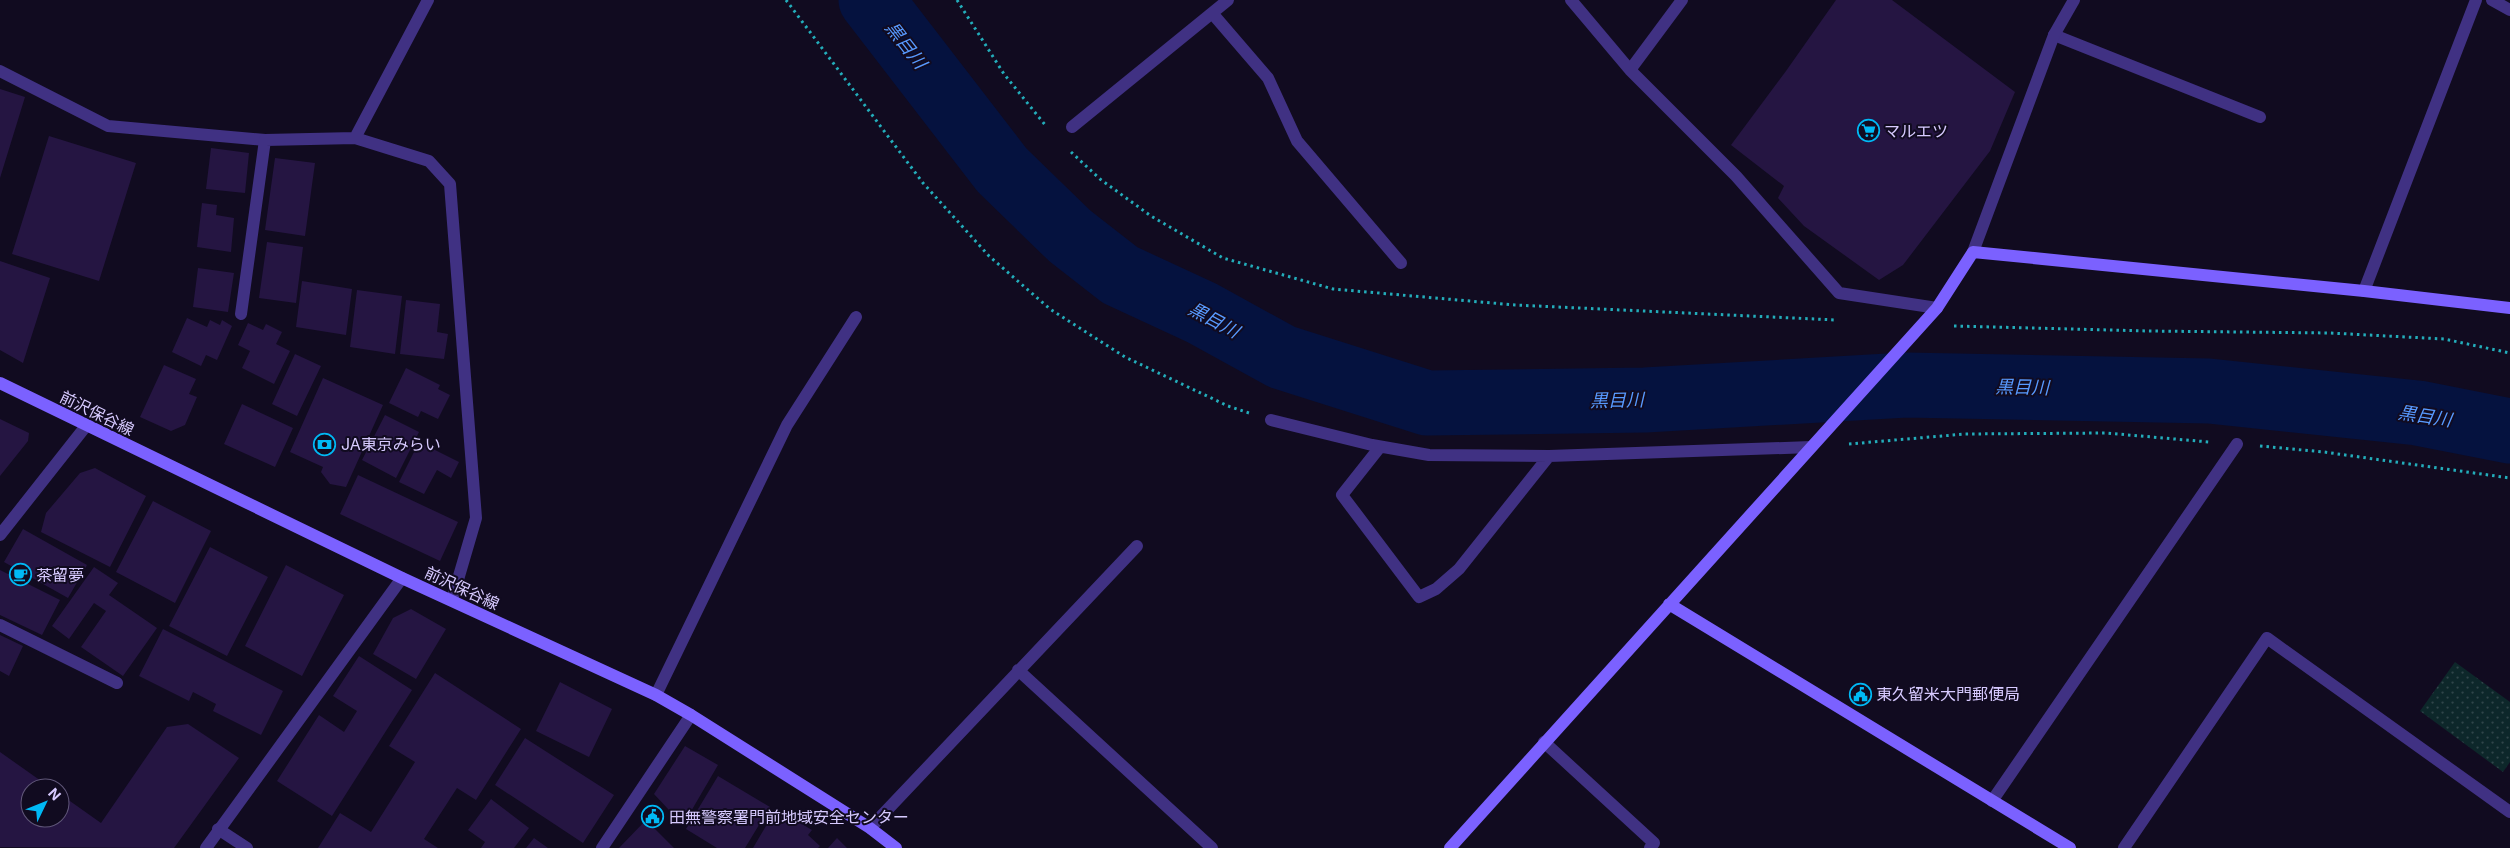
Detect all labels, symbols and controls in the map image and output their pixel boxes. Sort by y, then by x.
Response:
water label: 黒目川 [881,17,932,74]
supermarket icon: マルエツ [1856,119,1880,143]
place label: マルエツ [1884,121,1948,141]
water label: 黒目川 [1185,298,1245,343]
water label: 黒目川 [1995,376,2051,398]
street label: 前沢保谷線 [57,386,137,440]
water label: 黒目川 [1590,389,1646,411]
water label: 黒目川 [2397,401,2455,431]
bank icon: JA東京みらい [313,432,337,456]
place label: JA東京みらい [341,434,441,454]
street label: 前沢保谷線 [422,562,502,614]
cafe icon: 茶留夢 [8,563,32,587]
place label: 茶留夢 [36,565,84,585]
public building icon: 東久留米大門郵便局 [1848,682,1872,706]
place label: 東久留米大門郵便局 [1876,684,2020,704]
north arrow [20,778,70,828]
text: N [45,784,65,803]
public building icon: 田無警察署門前地域安全センター [641,805,665,829]
place label: 田無警察署門前地域安全センター [669,807,909,827]

